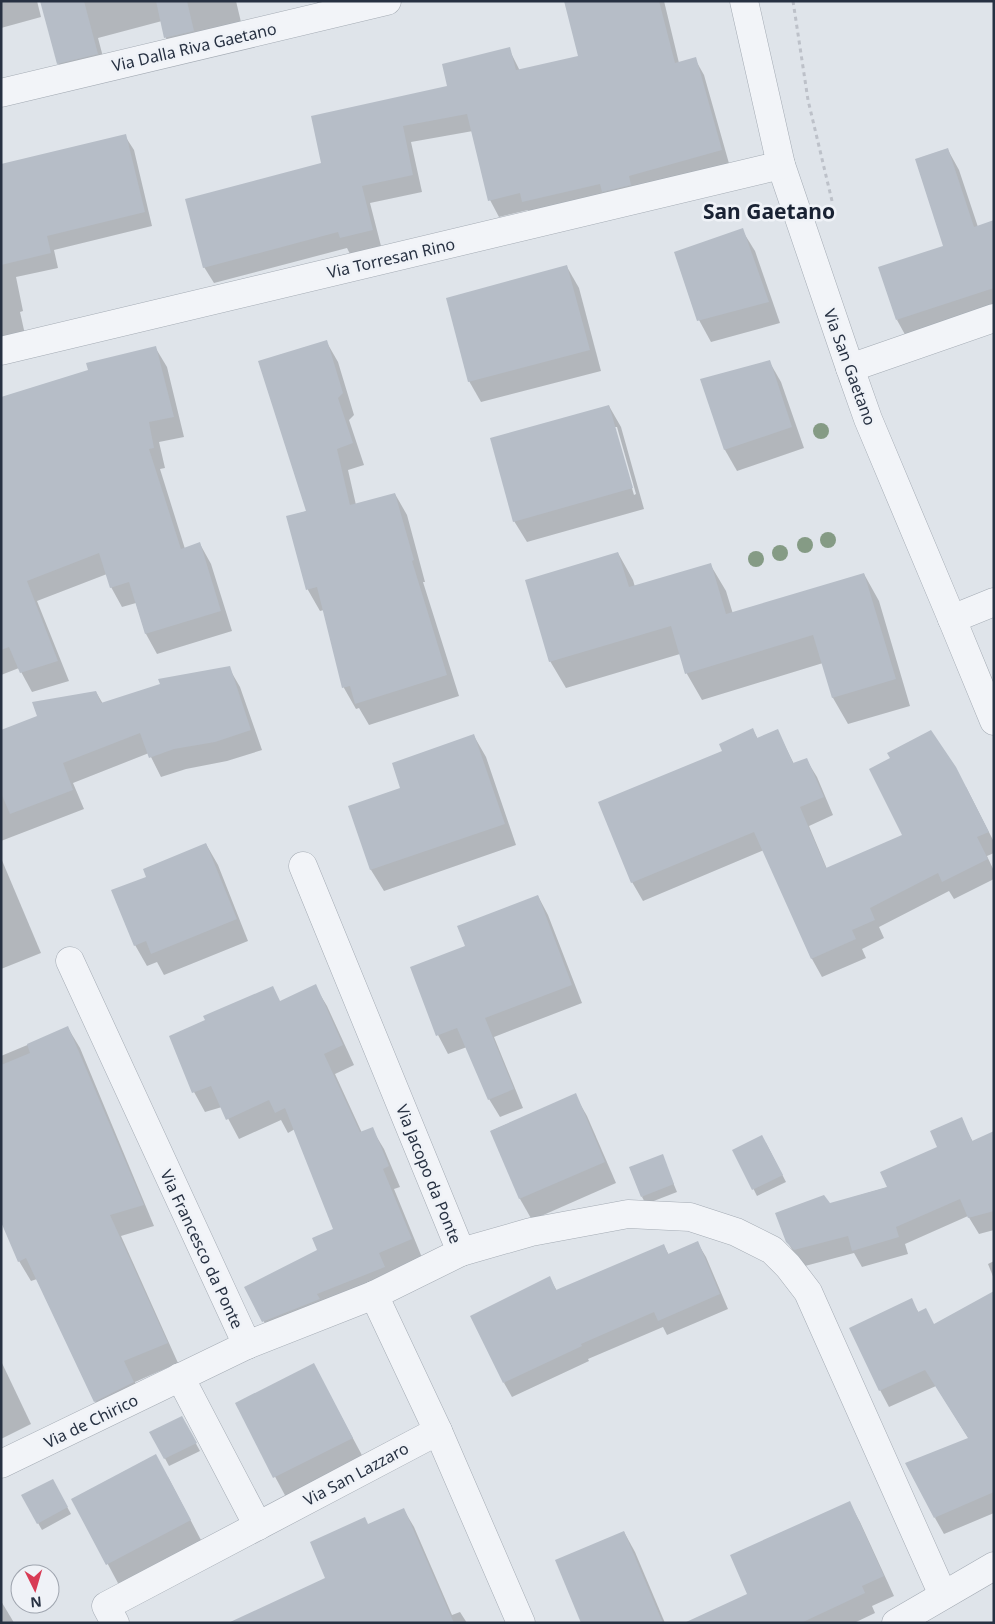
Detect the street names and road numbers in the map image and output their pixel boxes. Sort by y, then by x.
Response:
street label: Via Dalla Riva Gaetano [110,17,278,77]
street label: Via Torresan Rino [325,233,457,283]
street label: Via San Gaetano [819,306,881,428]
street label: Via Jacopo da Ponte [391,1101,467,1247]
street label: Via Francesco da Ponte [155,1166,249,1332]
street label: Via de Chirico [40,1389,142,1453]
street label: Via San Lazzaro [300,1437,412,1511]

